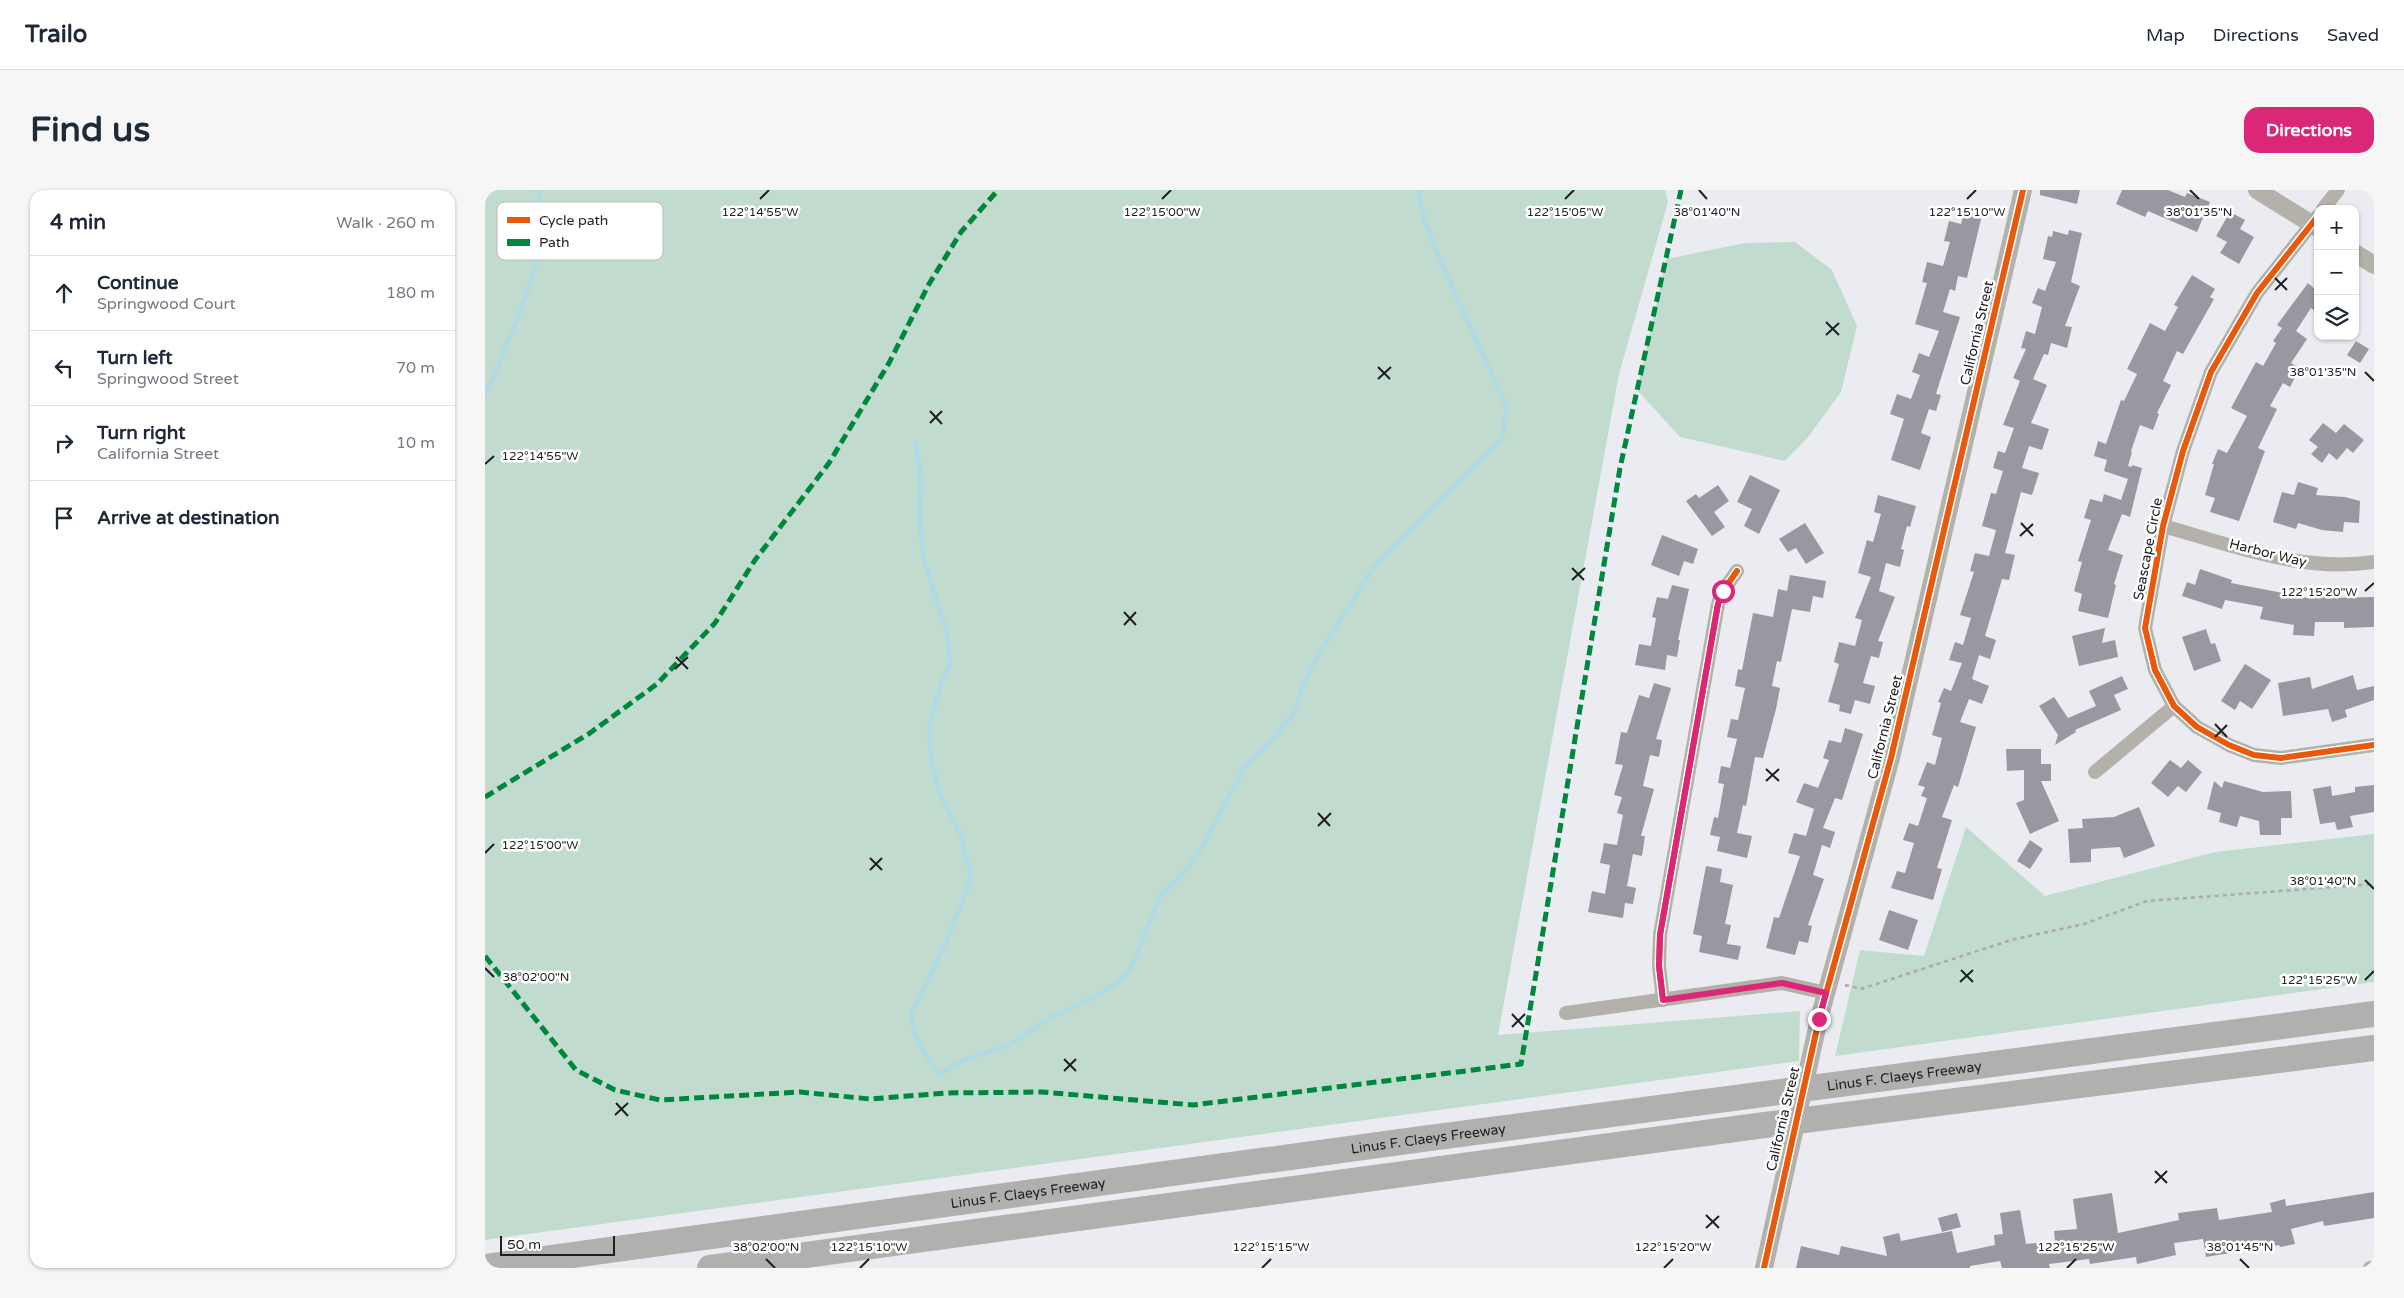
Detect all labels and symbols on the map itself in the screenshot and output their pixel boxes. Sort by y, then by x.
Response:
legend [497,202,663,260]
text: 122°14'55"W [721,205,799,219]
text: 122°15'00"W [1123,205,1201,219]
text: 122°15'05"W [1526,205,1604,219]
text: 38°01'40"N [1674,205,1741,219]
text: 122°15'10"W [1928,205,2006,219]
text: 38°01'35"N [2166,205,2233,219]
text: Cycle path [539,212,608,229]
text: Path [539,234,570,251]
street label: California Street [1957,278,1997,387]
text: 38°01'35"N [2290,365,2357,379]
text: 122°14'55"W [501,449,579,463]
street label: Seascape Circle [2130,496,2166,602]
street label: Harbor Way [2228,535,2309,571]
route start [1712,580,1735,603]
text: 122°15'20"W [2280,585,2358,599]
street label: California Street [1864,672,1906,781]
text: 122°15'00"W [501,838,579,852]
text: 38°01'40"N [2290,874,2357,888]
text: 38°02'00"N [503,970,570,984]
text: 122°15'25"W [2280,973,2358,987]
route end [1808,1008,1831,1031]
street label: Linus F. Claeys Freeway [1826,1057,1983,1094]
street label: California Street [1763,1064,1803,1173]
street label: Linus F. Claeys Freeway [1350,1120,1507,1157]
street label: Linus F. Claeys Freeway [950,1174,1107,1212]
scale bar [500,1233,615,1256]
text: 38°02'00"N [733,1240,800,1254]
text: 122°15'10"W [830,1240,908,1254]
text: 122°15'15"W [1232,1240,1310,1254]
text: 122°15'20"W [1634,1240,1712,1254]
text: 122°15'25"W [2037,1240,2115,1254]
text: 38°01'45"N [2207,1240,2274,1254]

